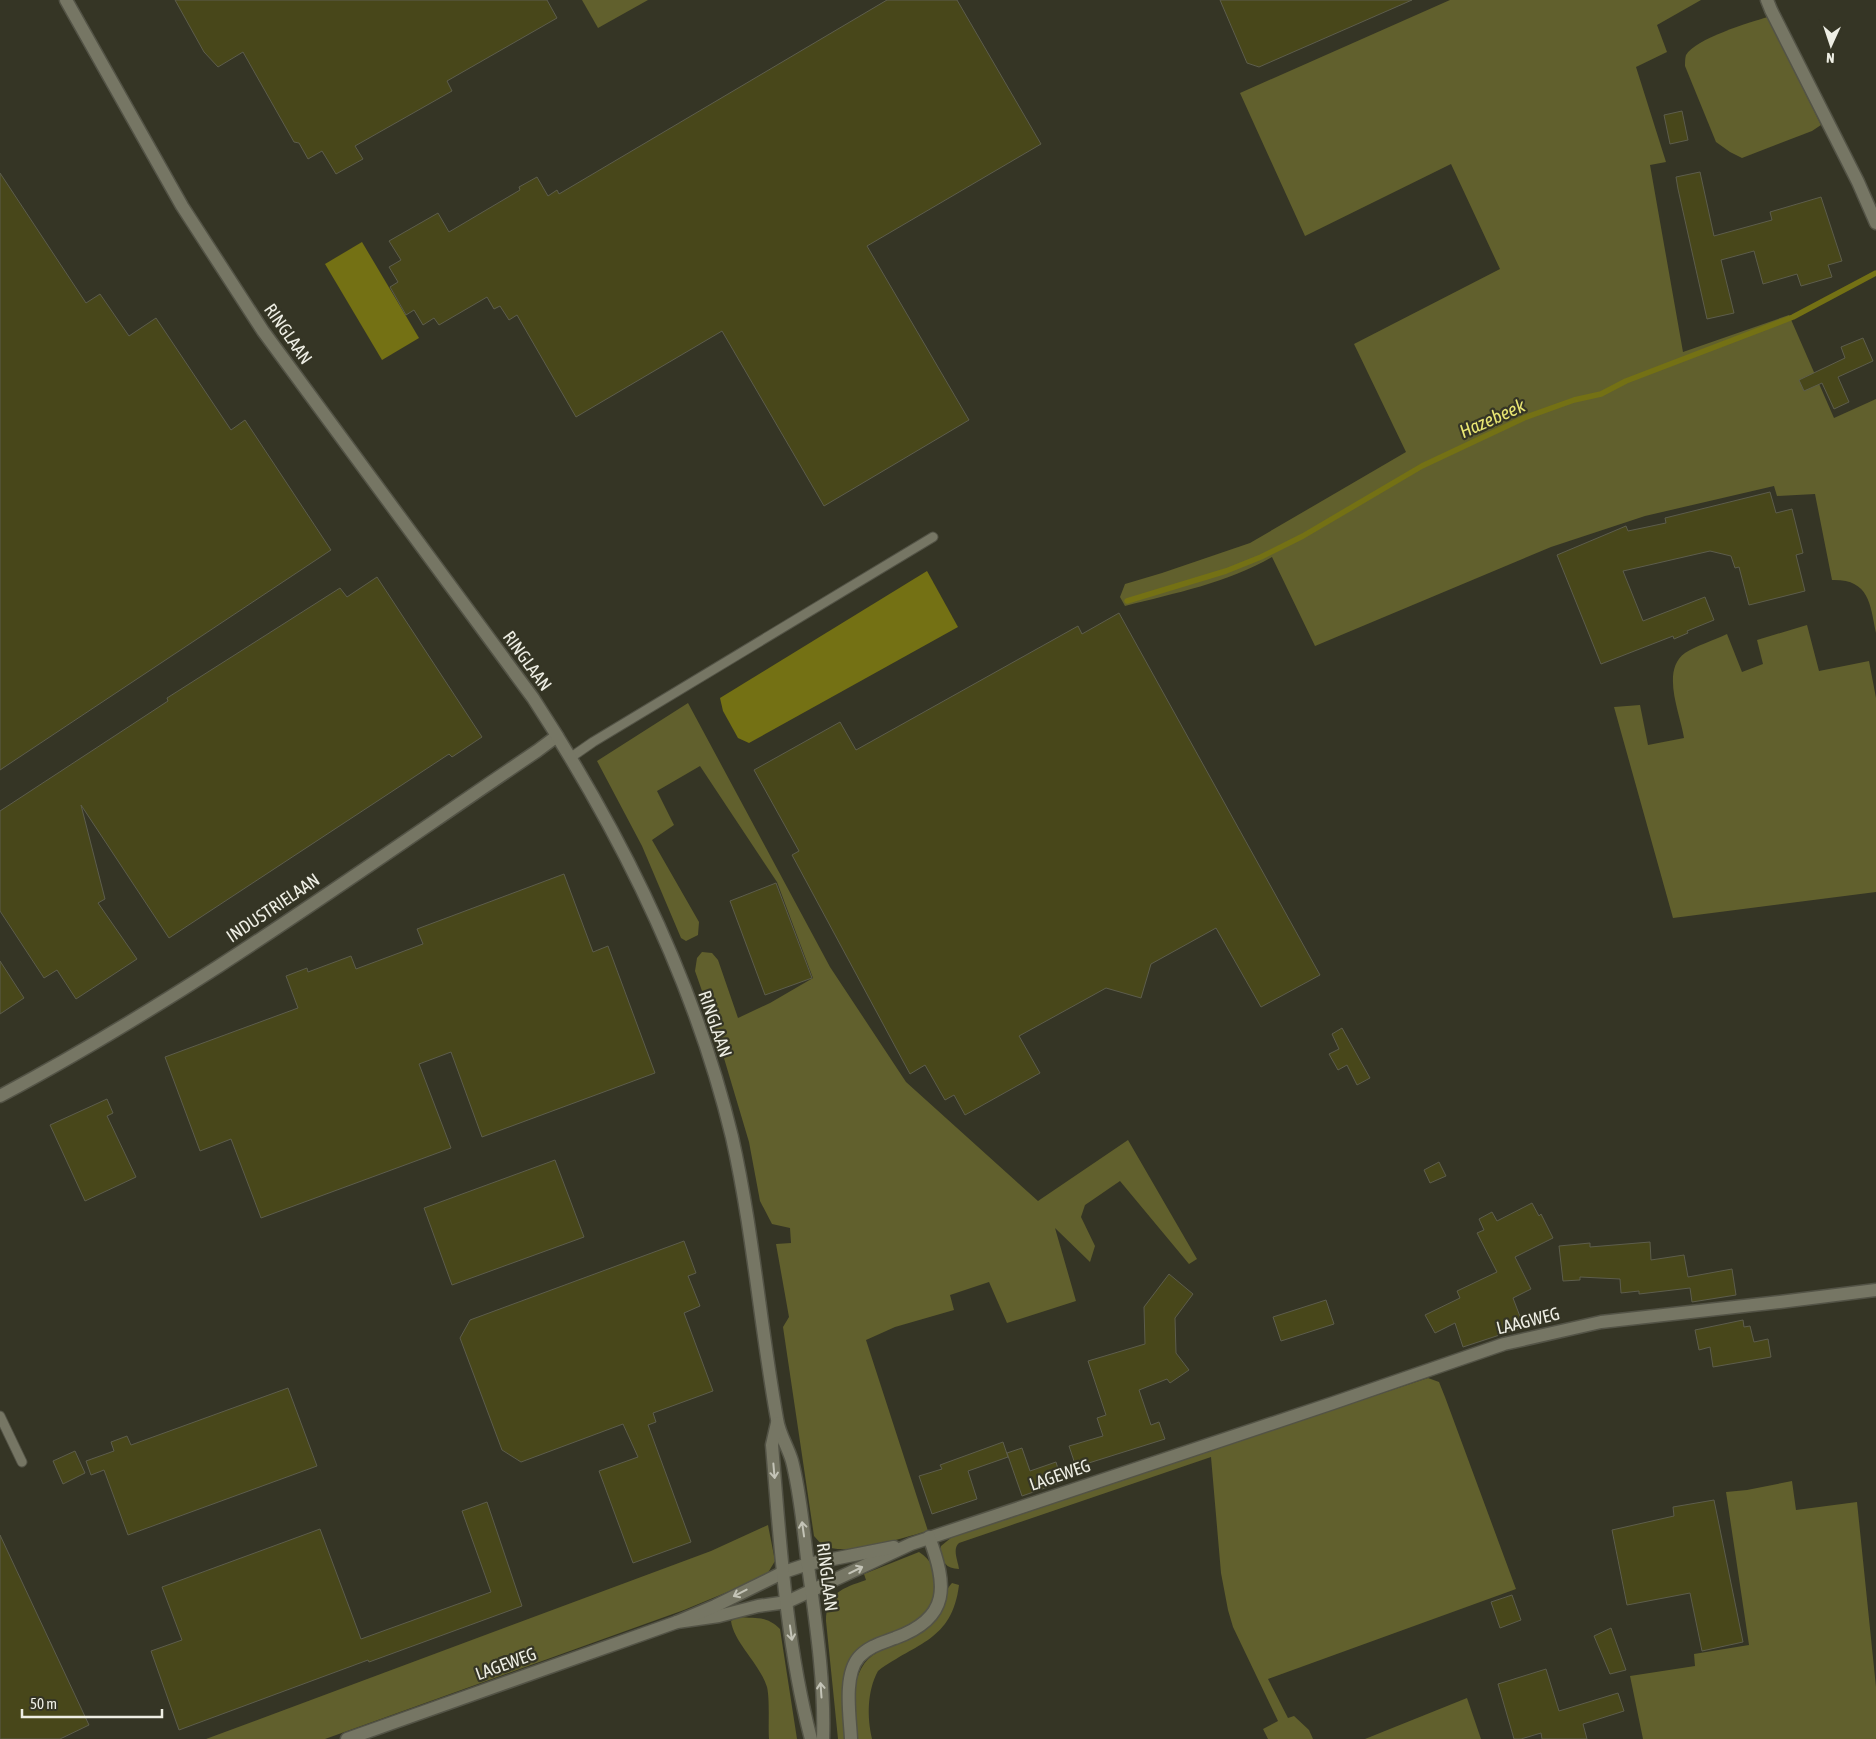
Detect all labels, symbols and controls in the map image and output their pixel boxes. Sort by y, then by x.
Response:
north arrow [1806,20,1856,70]
text: N [1826,50,1835,66]
street label: RINGLAAN [260,299,317,368]
water label: Hazebeek [1456,394,1529,442]
street label: RINGLAAN [499,627,556,695]
street label: INDUSTRIELAAN [222,869,323,946]
street label: RINGLAAN [694,988,737,1060]
street label: LAAGWEG [1494,1303,1562,1338]
street label: LAGEWEG [1027,1454,1093,1495]
one-way arrow [769,1463,779,1479]
one-way arrow [798,1521,808,1537]
street label: RINGLAAN [813,1541,842,1612]
one-way arrow [848,1565,863,1574]
one-way arrow [733,1589,748,1598]
one-way arrow [786,1624,796,1640]
street label: LAGEWEG [473,1643,539,1684]
one-way arrow [817,1683,826,1699]
scale bar [22,1686,162,1718]
text: 50 m [30,1695,57,1712]

